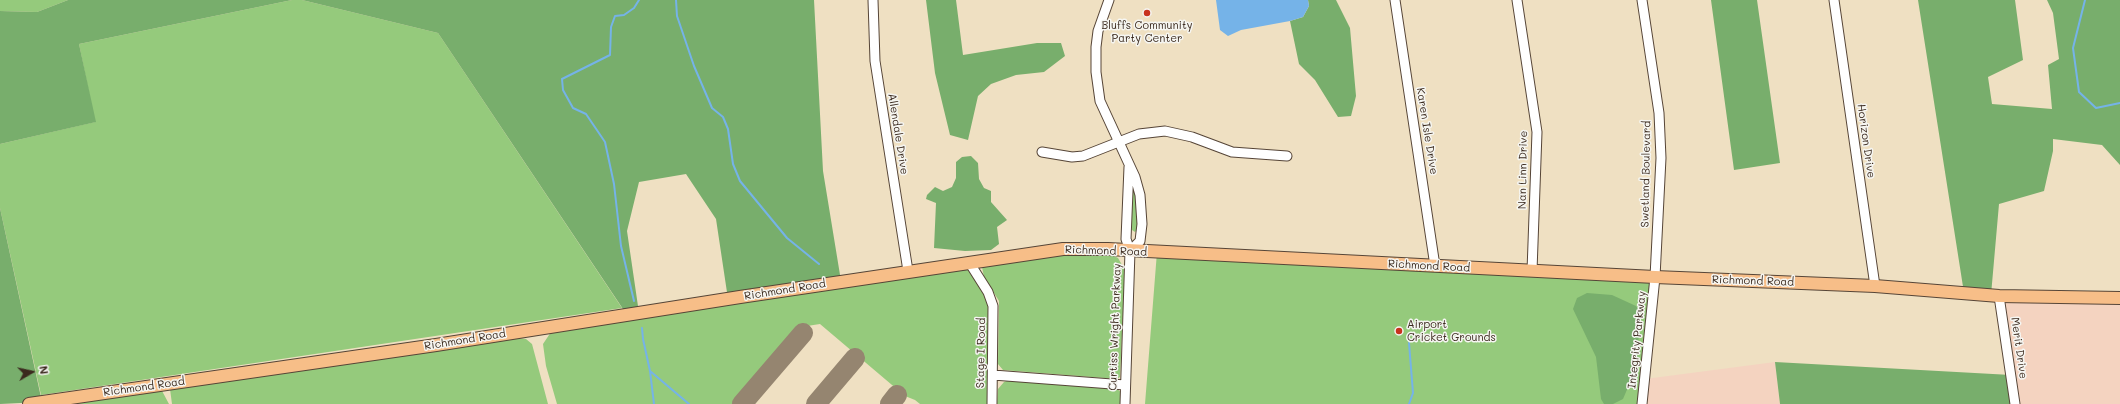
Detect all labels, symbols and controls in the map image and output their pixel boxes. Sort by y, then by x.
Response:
marker: Bluffs Community Party Center [1142,8,1152,18]
place label: Bluffs Community Party Center [1101,19,1193,45]
street label: Karen Isle Drive [1414,87,1440,175]
street label: Allendale Drive [885,92,911,176]
street label: Horizon Drive [1854,103,1878,179]
street label: Swetland Boulevard [1638,121,1654,227]
street label: Nan Linn Drive [1516,131,1530,209]
street label: Richmond Road [1065,243,1147,259]
street label: Richmond Road [1388,257,1470,275]
street label: Curtiss Wright Parkway [1106,263,1124,391]
street label: Richmond Road [1712,273,1794,289]
street label: Richmond Road [743,277,827,303]
street label: Integrity Parkway [1625,291,1649,389]
street label: Merit Drive [2008,316,2030,380]
street label: Stage I Road [974,318,988,388]
place label: Airport Cricket Grounds [1407,318,1496,344]
marker: Airport Cricket Grounds [1394,326,1404,336]
street label: Richmond Road [423,327,507,353]
north arrow [12,352,52,392]
text: N [36,365,52,375]
street label: Richmond Road [102,375,186,399]

